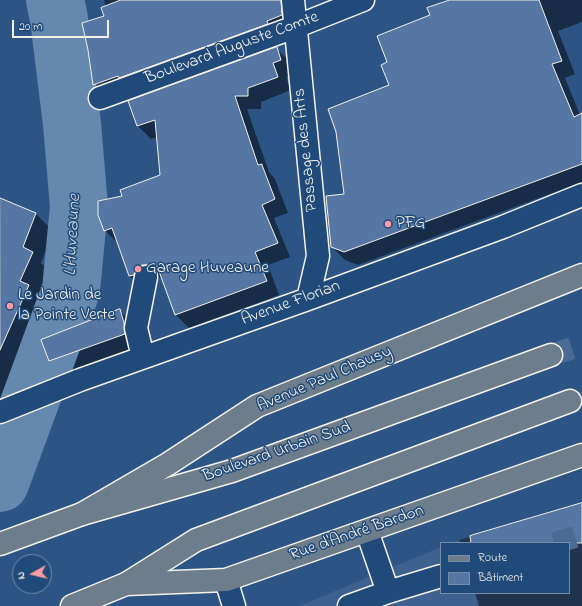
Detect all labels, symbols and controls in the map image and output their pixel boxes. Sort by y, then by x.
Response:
street label: Boulevard Auguste Comte [142,8,322,90]
scale bar [14,12,111,38]
text: 20 m [19,18,42,36]
street label: Passage des Arts [290,87,324,213]
water label: L'Huveaune [61,194,87,276]
place label: PFG [396,214,425,234]
marker: PFG [383,219,393,229]
place label: Garage Huveaune [146,259,269,279]
marker: Garage Huveaune [133,264,143,274]
street label: Avenue Florian [239,277,343,331]
place label: Le Jardin de la Pointe Verte [18,286,115,326]
marker: Le Jardin de la Pointe Verte [5,301,15,311]
street label: Avenue Paul Chausy [255,342,395,418]
street label: Boulevard Urbain Sud [200,418,354,488]
street label: Rue d'André Bardon [287,501,427,567]
legend [440,542,570,594]
text: Route [478,549,507,567]
north arrow [12,554,52,594]
text: Bâtiment [478,569,523,587]
text: N [13,571,30,580]

